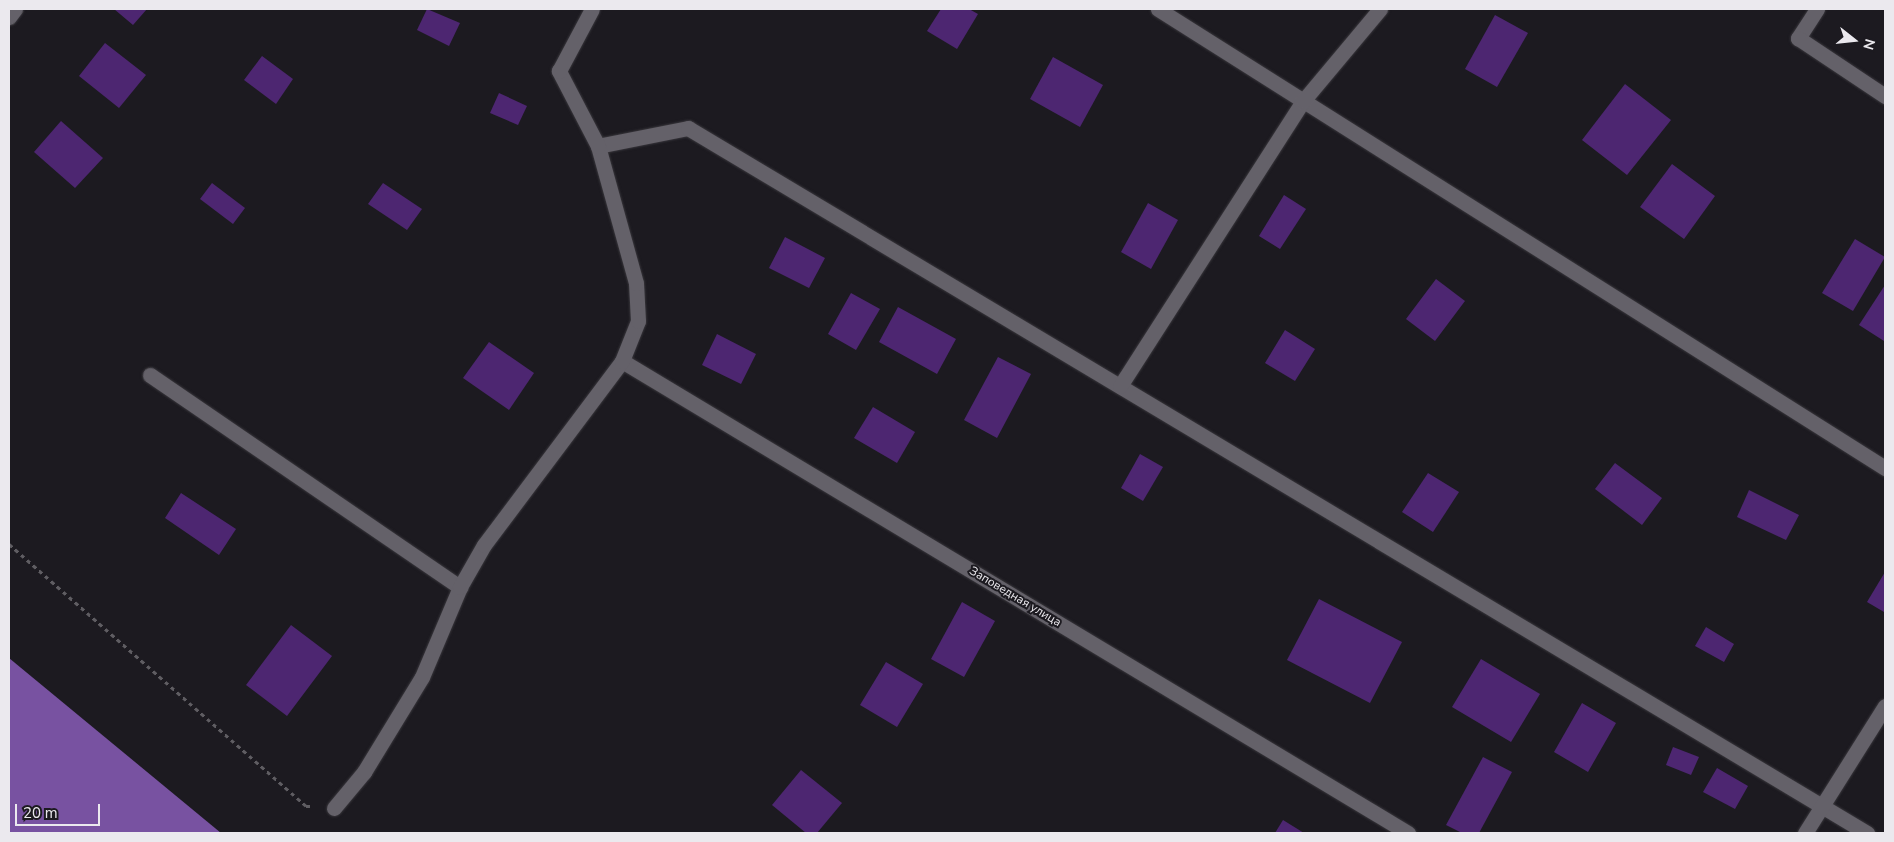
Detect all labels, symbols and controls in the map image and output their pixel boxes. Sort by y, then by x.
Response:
north arrow [1829,15,1879,65]
text: N [1858,37,1879,52]
street label: Заповедная улица [966,564,1064,630]
scale bar [18,794,102,826]
text: 20 m [23,803,58,823]

